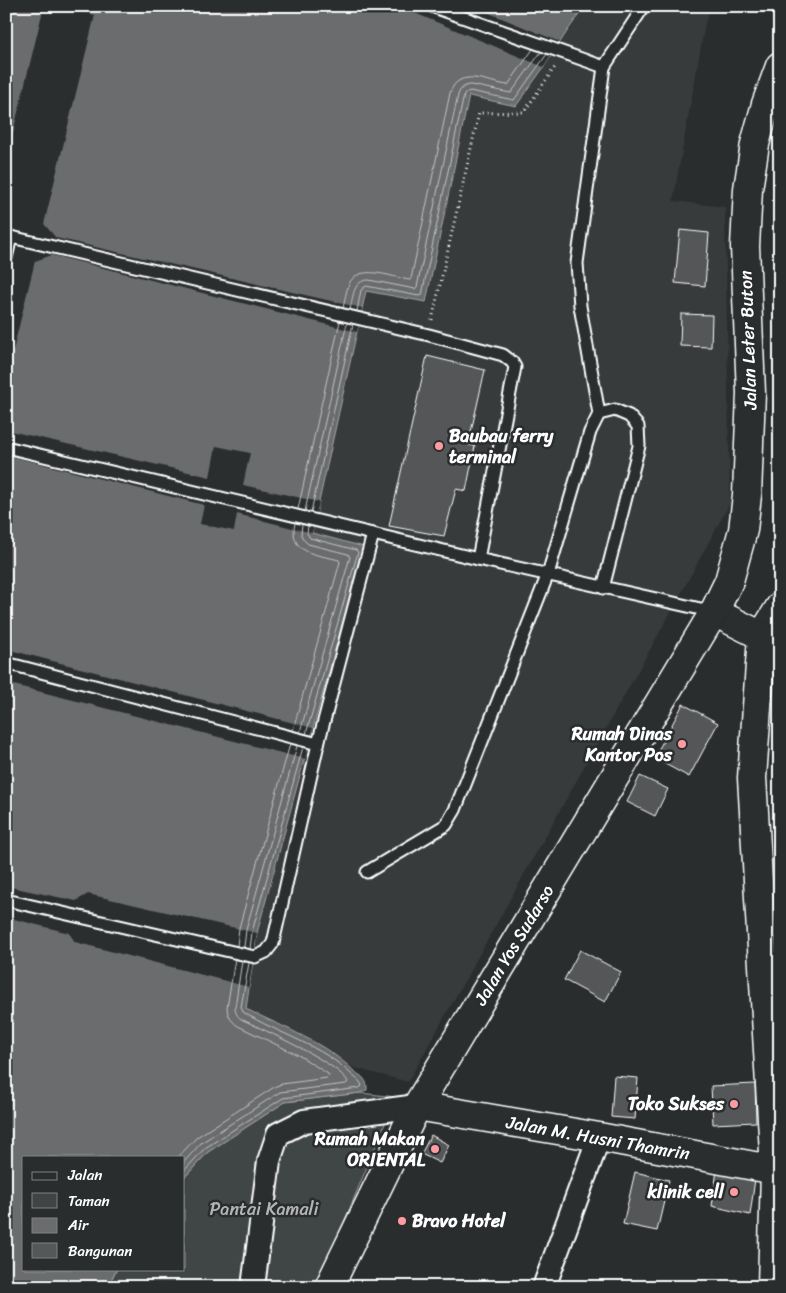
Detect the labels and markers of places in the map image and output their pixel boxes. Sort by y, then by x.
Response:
place label: Baubau ferry terminal [449,420,554,473]
marker: Baubau ferry terminal [433,440,445,452]
place label: Rumah Dinas Kantor Pos [571,718,673,771]
marker: Rumah Dinas Kantor Pos [676,738,688,750]
place label: Toko Sukses [628,1088,725,1120]
marker: Toko Sukses [728,1098,740,1110]
place label: Rumah Makan ORIENTAL [314,1123,426,1176]
marker: Rumah Makan ORIENTAL [429,1143,441,1155]
place label: klinik cell [646,1176,725,1208]
marker: klinik cell [728,1186,740,1198]
place label: Bravo Hotel [412,1205,506,1237]
marker: Bravo Hotel [396,1215,408,1227]

